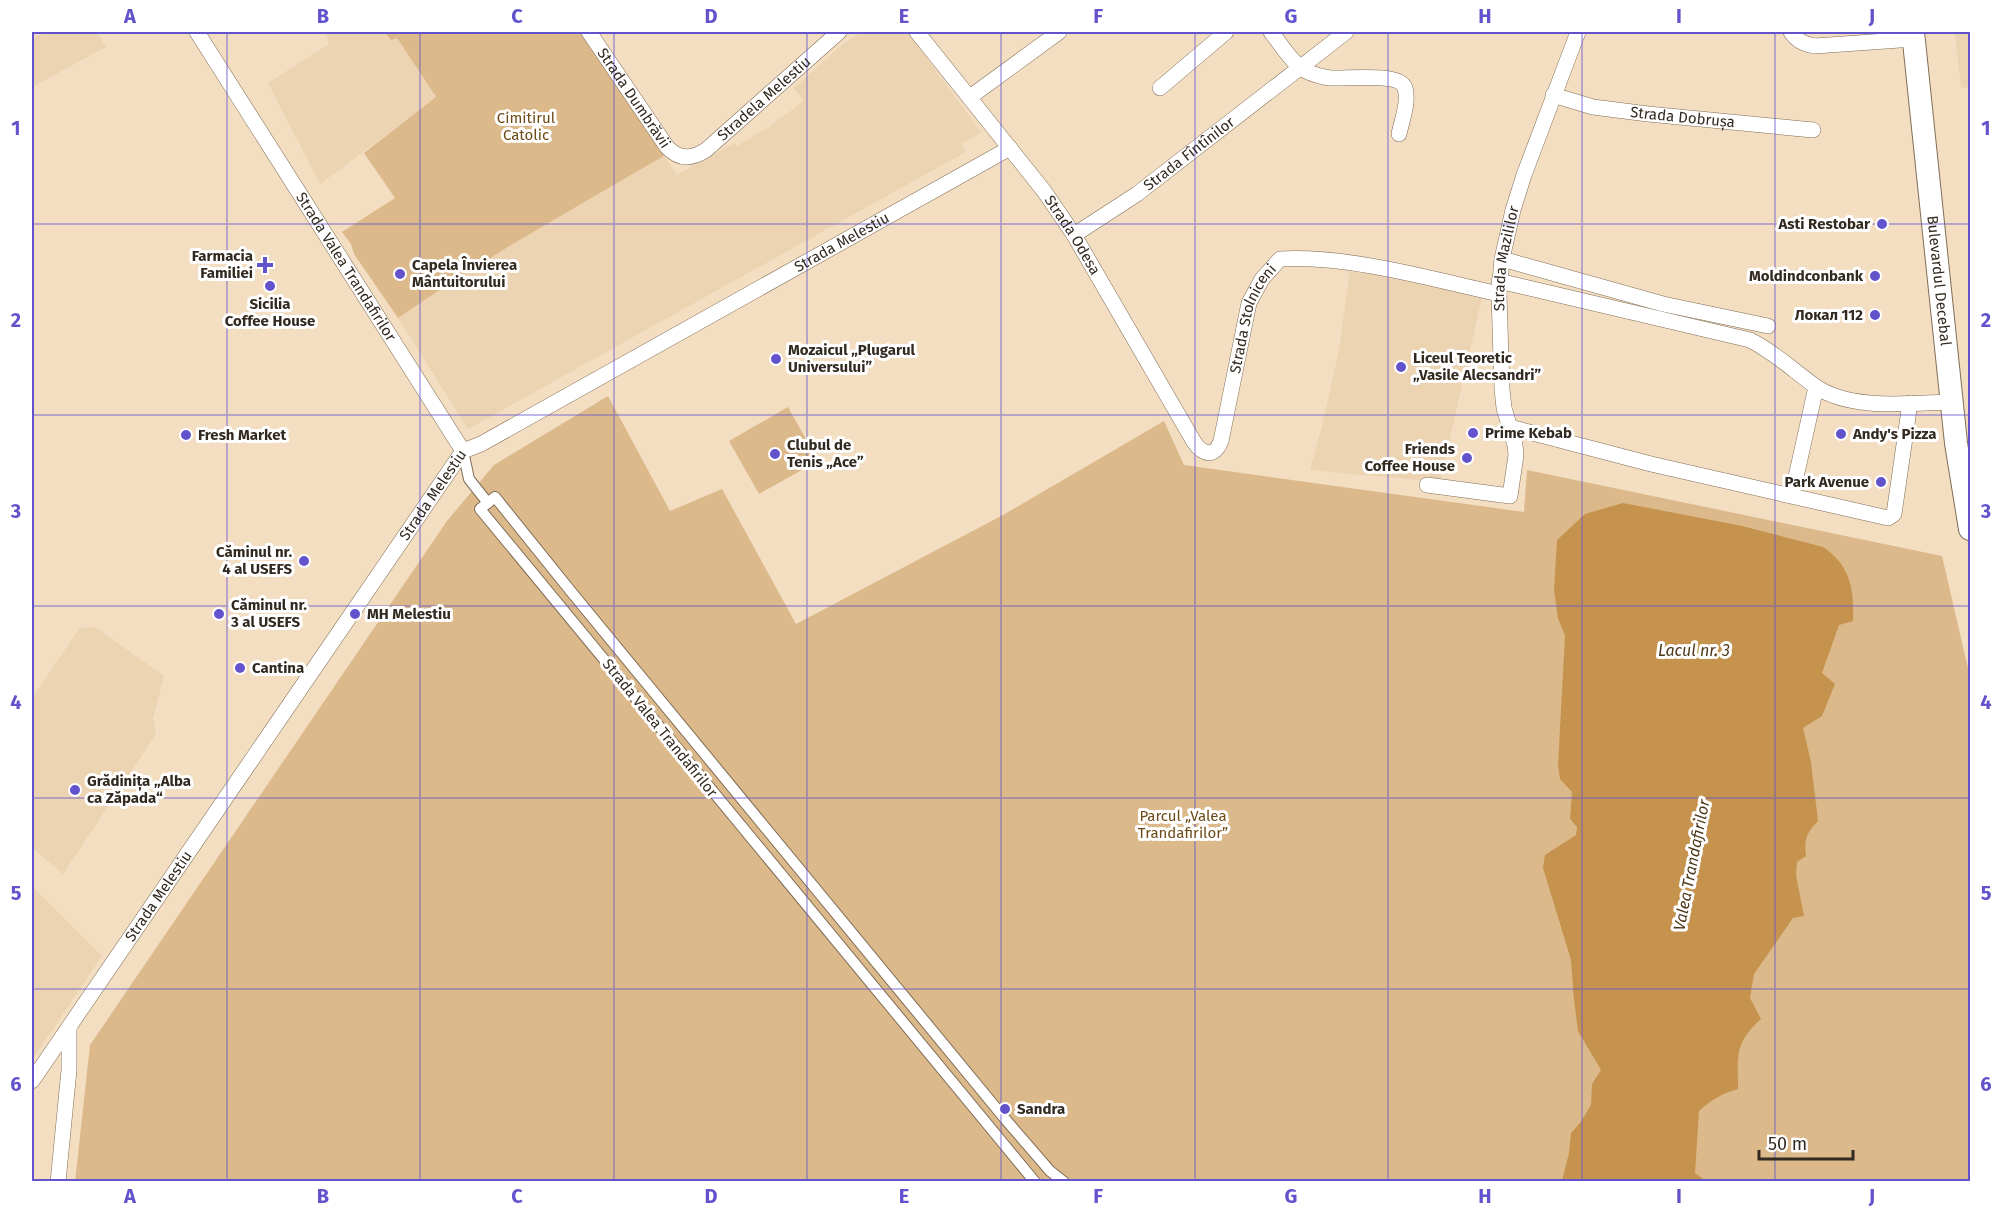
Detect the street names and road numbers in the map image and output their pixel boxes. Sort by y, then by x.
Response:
street label: Strada Dumbrăvii [593,45,674,152]
street label: Stradela Melestiu [714,52,814,144]
street label: Strada Dobrușa [1629,103,1736,132]
street label: Strada Fîntînilor [1140,113,1238,195]
street label: Strada Valea Trandafirilor [292,189,400,345]
street label: Strada Odesa [1041,192,1104,278]
street label: Strada Mazililor [1490,203,1523,311]
street label: Strada Melestiu [791,208,892,276]
street label: Bulevardul Decebal [1923,214,1955,347]
street label: Strada Stolniceni [1226,260,1280,375]
street label: Strada Melestiu [396,446,470,544]
street label: Strada Valea Trandafirilor [599,655,721,801]
street label: Strada Melestiu [121,847,196,945]

